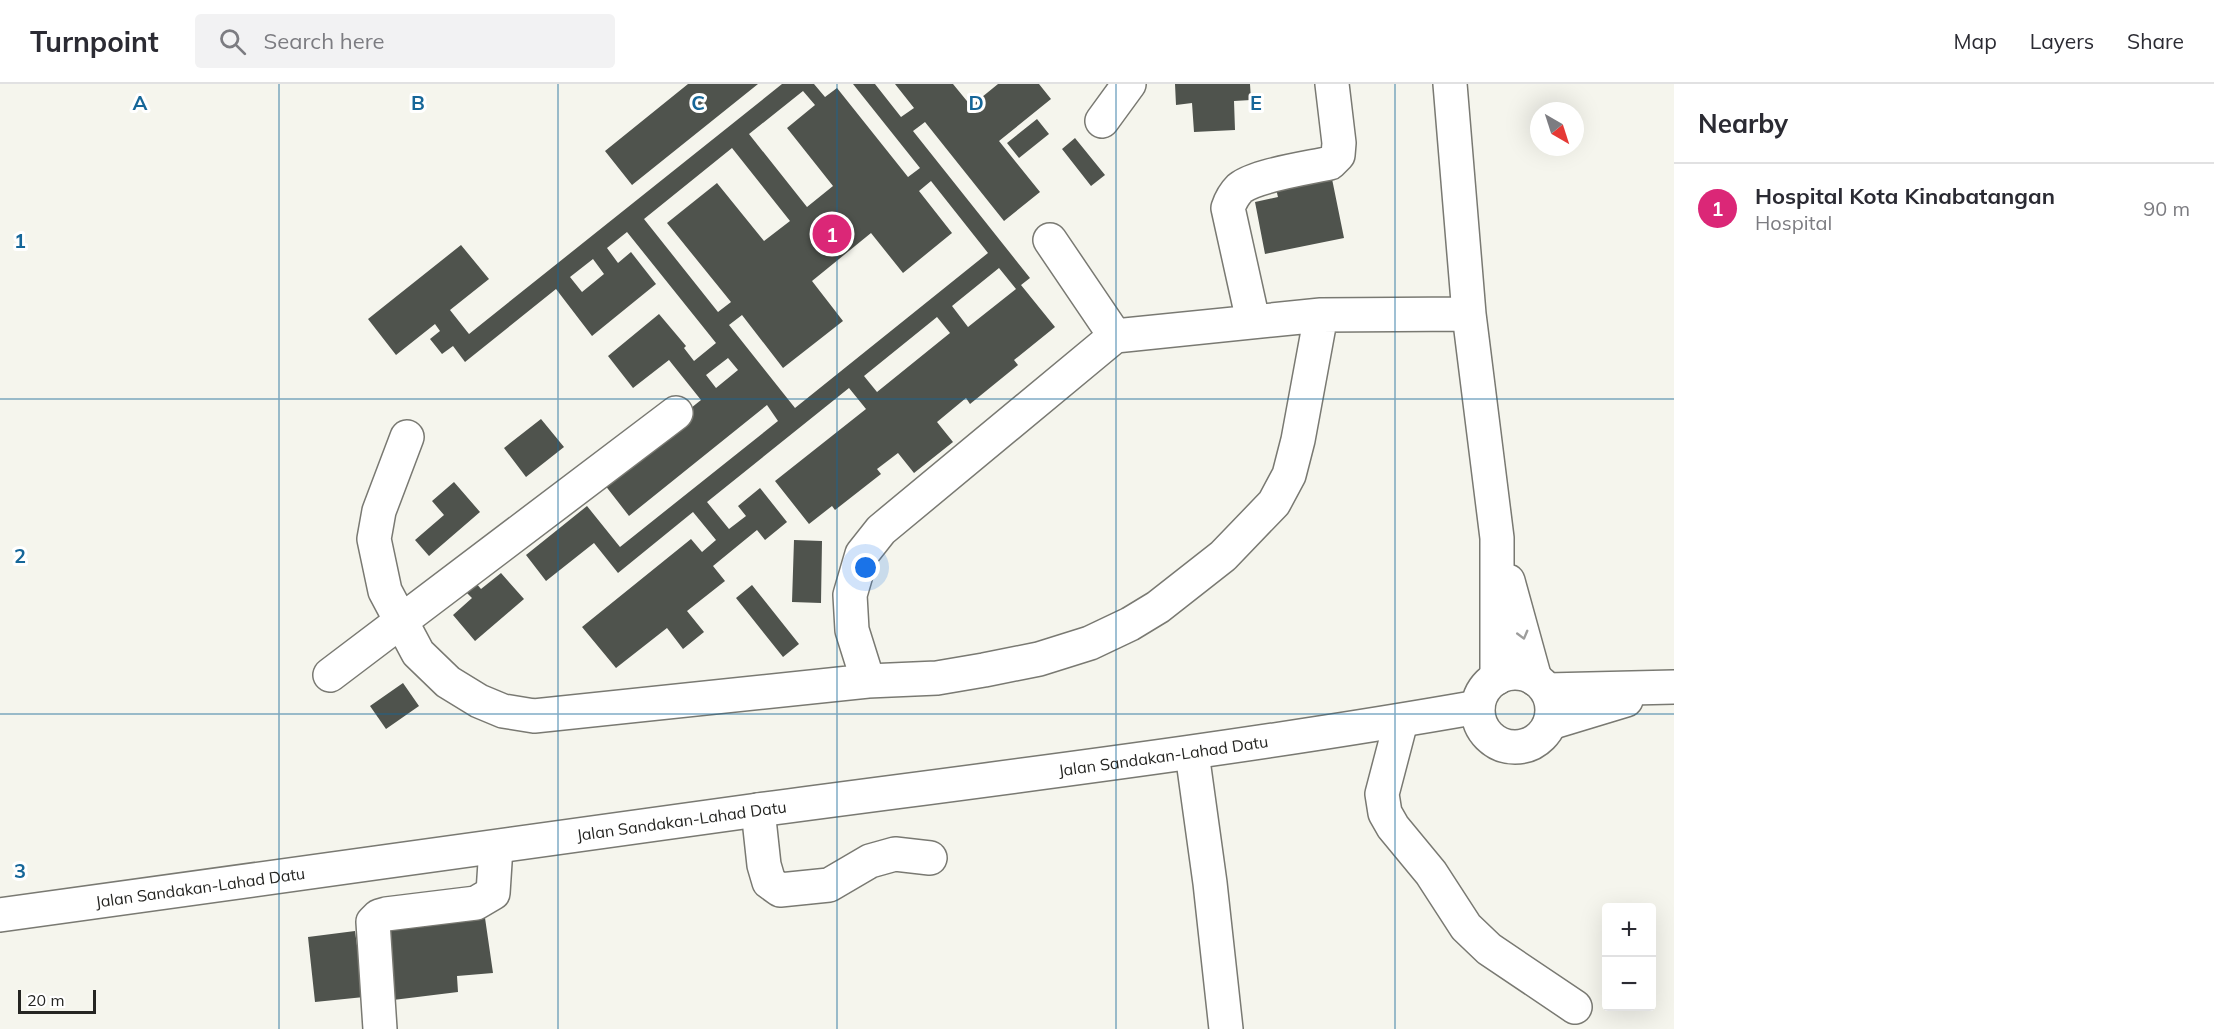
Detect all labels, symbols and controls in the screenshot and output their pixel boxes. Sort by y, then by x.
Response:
search box [195,14,615,68]
text: Turnpoint [30,24,159,59]
icon: search [216,25,249,58]
text: Search here [264,27,384,55]
text: Map [1954,28,1997,54]
text: Layers [2030,28,2094,54]
text: Share [2127,28,2184,54]
text: A [133,90,148,115]
text: B [411,90,425,115]
text: C [691,90,705,115]
text: D [968,90,984,115]
text: E [1250,90,1262,115]
north arrow [1530,102,1584,156]
text: Nearby [1698,107,1788,140]
text: Hospital Kota Kinabatangan [1755,182,2055,210]
text: 1 [1712,196,1724,221]
text: 90 m [2143,196,2190,221]
text: Hospital [1755,210,1832,235]
pin: 1 [812,212,852,256]
text: 1 [14,228,26,253]
text: 2 [14,543,26,568]
your location [851,553,880,582]
one-way arrow [1516,629,1528,640]
street label: Jalan Sandakan-Lahad Datu [1057,731,1269,780]
street label: Jalan Sandakan-Lahad Datu [575,796,788,845]
text: 3 [14,858,26,883]
street label: Jalan Sandakan-Lahad Datu [94,863,306,912]
map controls [1602,903,1656,1011]
button: + [1602,903,1656,957]
button: − [1602,957,1656,1011]
scale bar [18,987,96,1014]
text: 20 m [27,990,64,1010]

